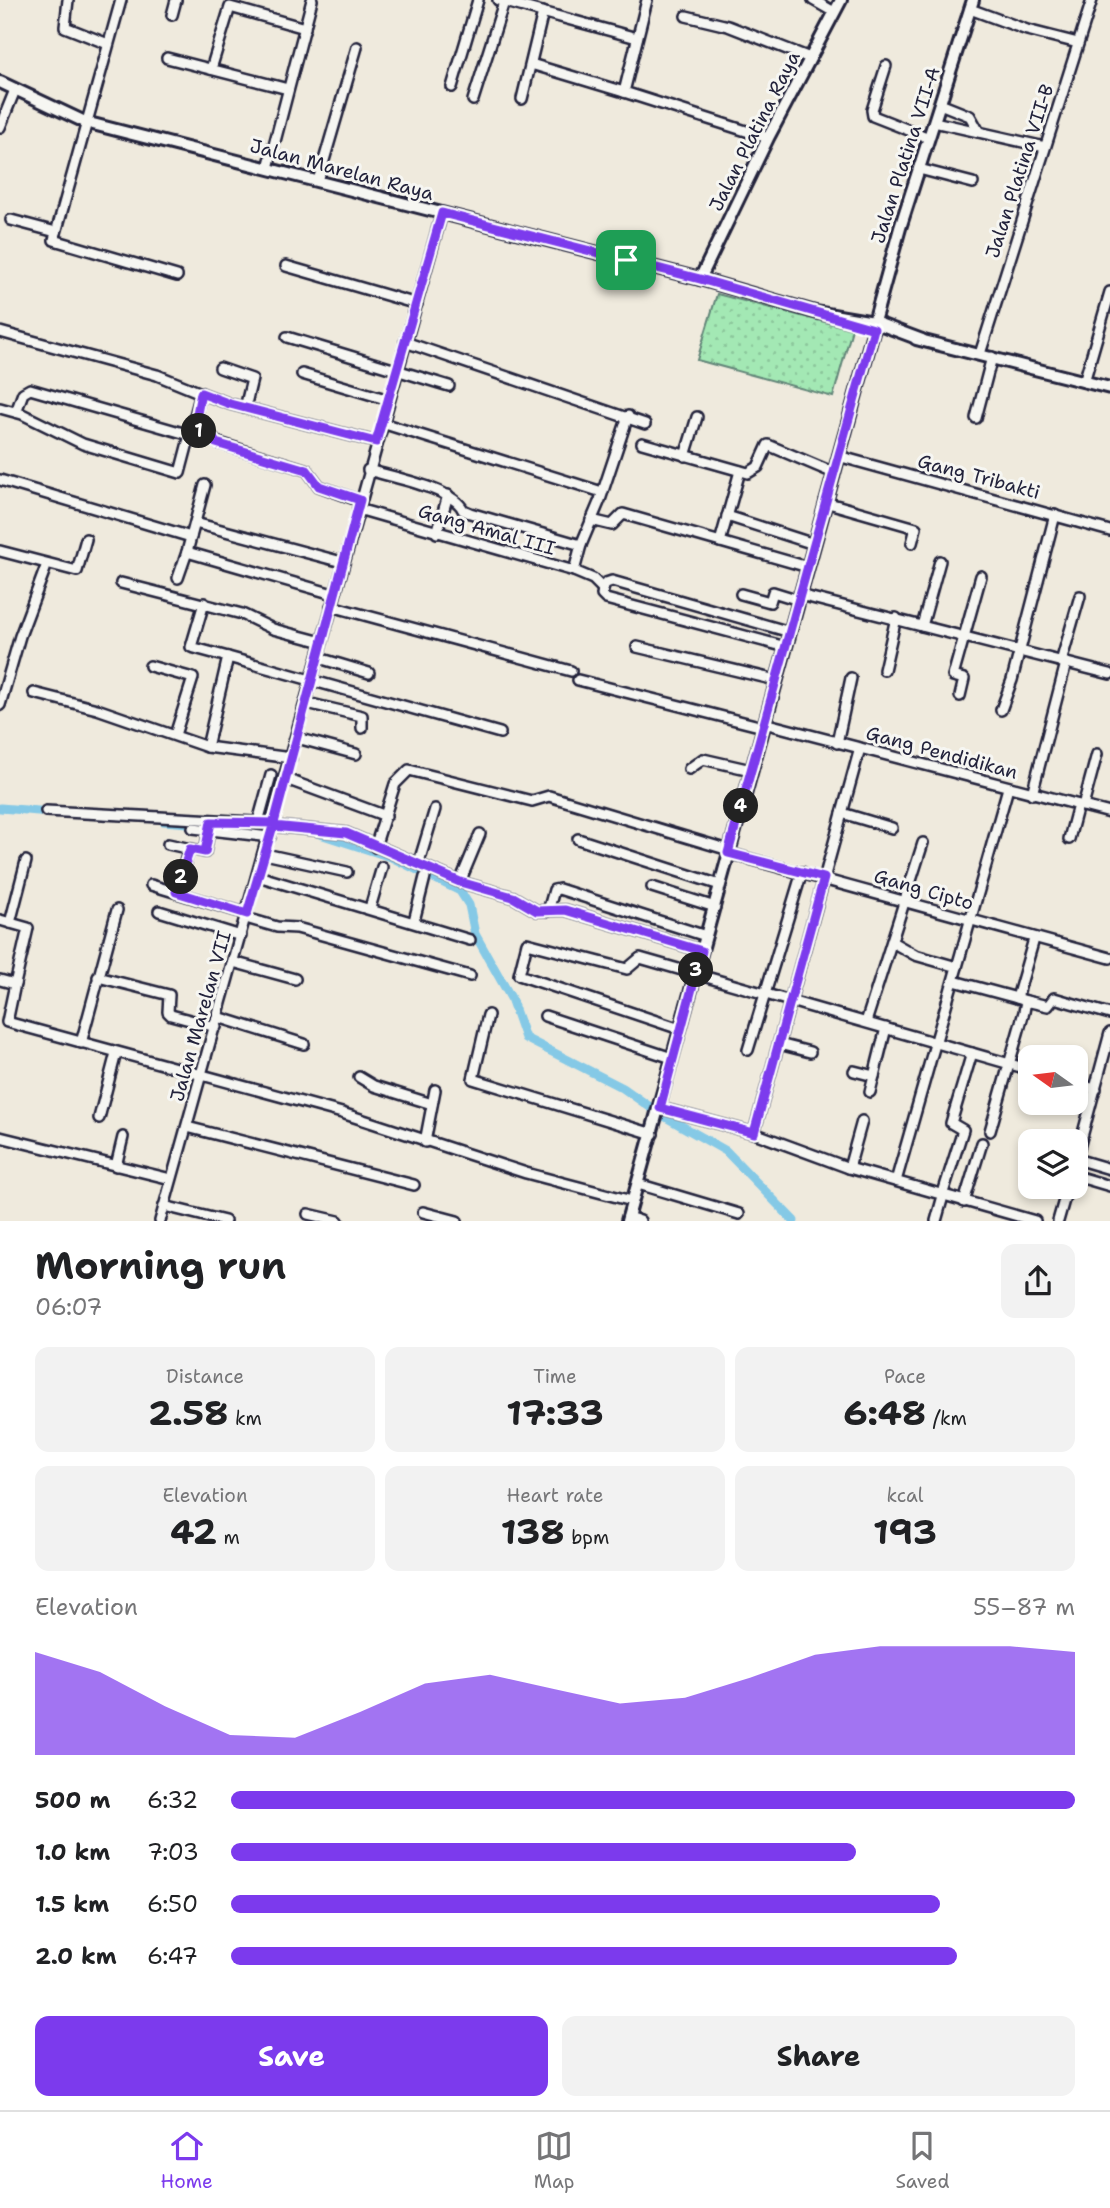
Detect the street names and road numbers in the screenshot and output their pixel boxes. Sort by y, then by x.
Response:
street label: Jalan Platina Raya [703,47,806,216]
street label: Jalan Platina VII-A [865,64,946,247]
street label: Jalan Platina VII-B [980,81,1059,261]
street label: Jalan Marelan Raya [247,133,437,206]
street label: Gang Tribakti [915,448,1043,505]
street label: Gang Amal III [415,498,558,561]
street label: Gang Pendidikan [863,720,1020,785]
street label: Gang Cipto [871,863,977,916]
street label: Jalan Marelan VII [164,928,237,1104]

